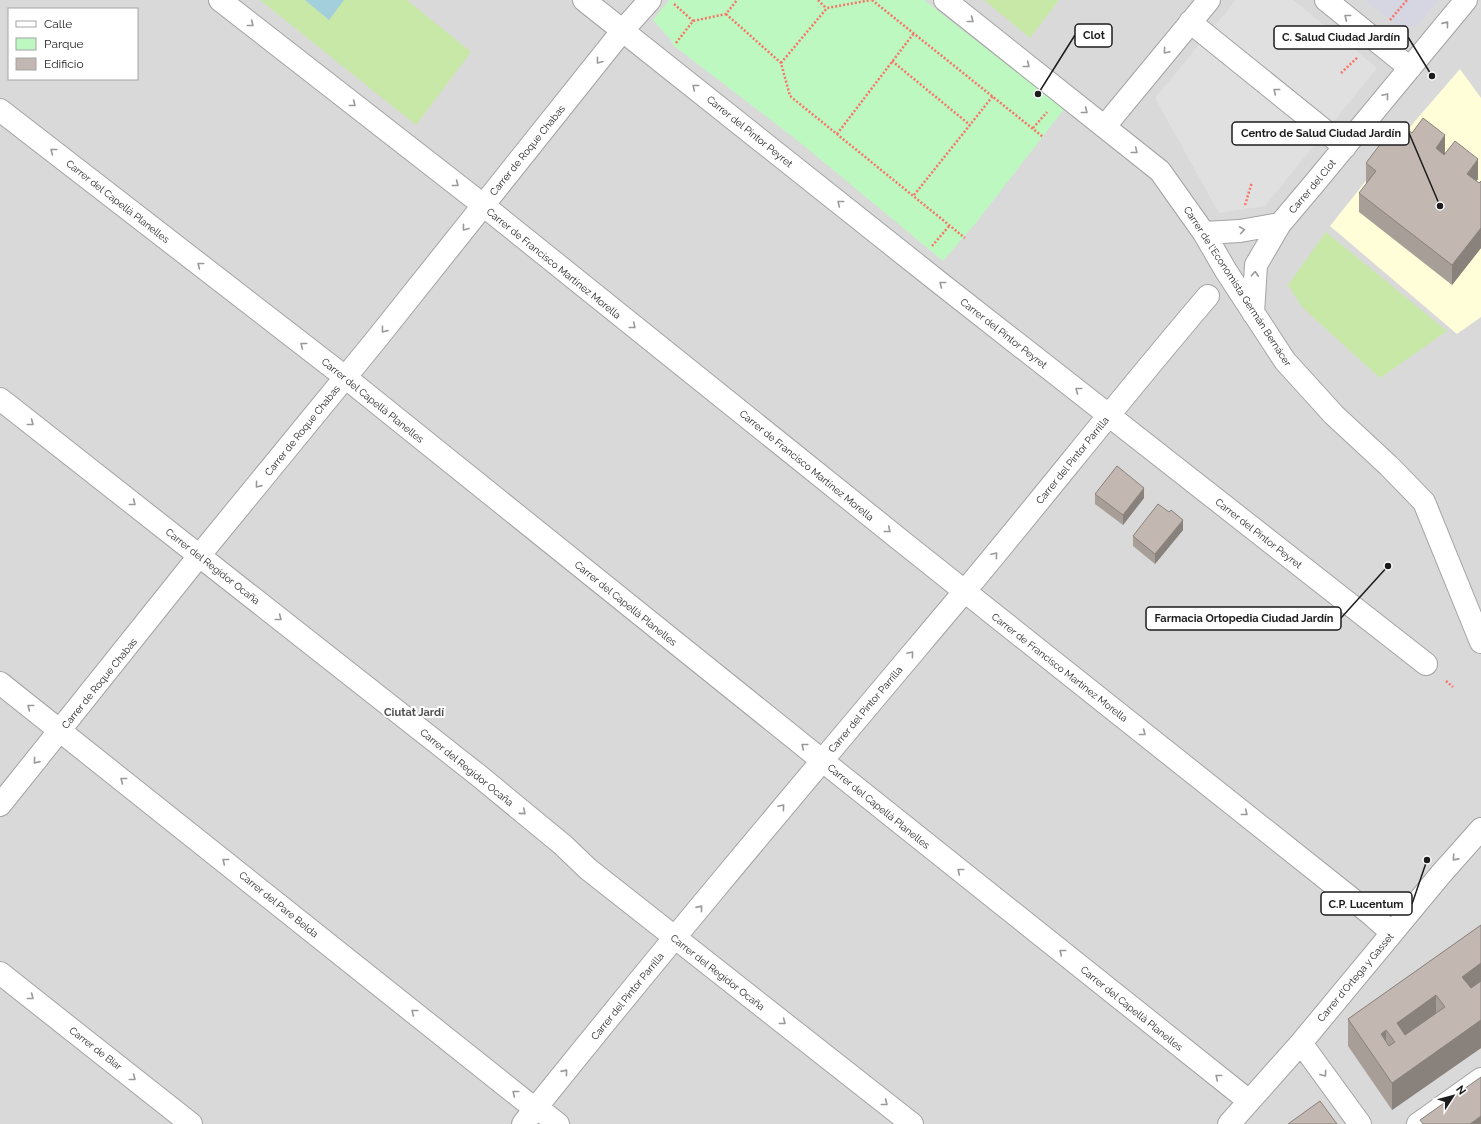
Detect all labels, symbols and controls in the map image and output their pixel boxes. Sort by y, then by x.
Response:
legend [8,8,138,80]
one-way arrow [1345,15,1352,22]
one-way arrow [966,16,973,23]
text: Calle [44,17,72,31]
one-way arrow [246,19,253,26]
one-way arrow [1442,22,1449,29]
callout: Clot [1075,24,1112,47]
callout: C. Salud Ciudad Jardín [1274,26,1408,49]
text: Clot [1083,29,1106,42]
text: C. Salud Ciudad Jardín [1282,31,1400,44]
text: Parque [44,37,84,51]
one-way arrow [1163,47,1170,54]
one-way arrow [597,56,604,63]
text: Edificio [44,57,84,71]
one-way arrow [1023,60,1030,67]
one-way arrow [692,85,699,92]
one-way arrow [1273,89,1280,96]
street label: Carrer del Pintor Peyret [705,93,795,170]
one-way arrow [1382,94,1389,101]
one-way arrow [349,99,356,106]
street label: Carrer de Roque Chabas [488,103,567,198]
one-way arrow [1081,106,1088,113]
callout: Centro de Salud Ciudad Jardín [1232,122,1409,145]
text: Centro de Salud Ciudad Jardín [1241,127,1401,140]
one-way arrow [1131,146,1138,153]
one-way arrow [51,149,58,156]
street label: Carrer del Clot [1287,157,1338,215]
street label: Carrer del Capellà Planelles [64,158,172,245]
one-way arrow [451,179,458,186]
one-way arrow [838,201,845,208]
street label: Carrer de l'Economista Germán Bernácer [1182,204,1294,369]
street label: Carrer de Francisco Martínez Morella [484,206,623,321]
one-way arrow [463,223,470,230]
one-way arrow [1239,226,1245,235]
one-way arrow [198,263,205,270]
one-way arrow [1251,271,1260,277]
one-way arrow [939,282,947,289]
street label: Carrer del Pintor Peyret [958,296,1050,371]
one-way arrow [628,322,635,329]
one-way arrow [382,325,389,332]
one-way arrow [301,342,308,349]
street label: Carrer del Capellà Planelles [320,356,426,445]
street label: Carrer de Roque Chabas [263,383,342,478]
one-way arrow [1075,388,1082,395]
street label: Carrer de Francisco Martínez Morella [737,408,876,523]
street label: Carrer del Pintor Parrilla [1034,415,1111,506]
one-way arrow [26,418,33,425]
one-way arrow [255,480,262,487]
street label: Carrer del Pintor Peyret [1213,496,1305,571]
one-way arrow [128,499,135,506]
one-way arrow [883,525,890,532]
street label: Carrer del Regidor Ocaña [164,526,262,607]
one-way arrow [990,552,997,559]
street label: Carrer del Capellà Planelles [573,559,679,648]
callout: Farmacia Ortopedia Ciudad Jardín [1146,607,1341,630]
street label: Carrer de Francisco Martínez Morella [990,611,1130,724]
text: Farmacia Ortopedia Ciudad Jardín [1154,612,1334,625]
one-way arrow [275,613,282,620]
street label: Carrer de Roque Chabas [60,636,139,731]
one-way arrow [907,652,914,659]
street label: Carrer del Pintor Parrilla [826,664,905,755]
one-way arrow [28,705,35,712]
district label: Ciutat Jardí [384,706,444,719]
street label: Carrer del Regidor Ocaña [418,727,515,808]
one-way arrow [1138,728,1145,735]
one-way arrow [801,743,809,750]
one-way arrow [34,757,41,764]
street label: Carrer del Capellà Planelles [826,762,932,851]
one-way arrow [120,778,127,785]
one-way arrow [778,804,785,812]
one-way arrow [519,808,526,815]
one-way arrow [1240,809,1247,816]
one-way arrow [1453,854,1460,861]
one-way arrow [222,859,229,866]
one-way arrow [958,868,965,875]
street label: Carrer del Pare Belda [237,869,320,940]
callout: C.P. Lucentum [1321,892,1412,915]
text: C.P. Lucentum [1329,898,1403,911]
one-way arrow [695,905,702,912]
street label: Carrer d'Ortega y Gasset [1315,930,1396,1024]
street label: Carrer del Regidor Ocaña [669,932,767,1013]
one-way arrow [1059,949,1066,956]
street label: Carrer del Pintor Parrilla [589,951,666,1042]
street label: Carrer del Capellà Planelles [1079,964,1185,1053]
one-way arrow [26,992,33,999]
one-way arrow [411,1010,418,1017]
one-way arrow [778,1018,785,1025]
street label: Carrer de Biar [67,1025,124,1073]
one-way arrow [561,1069,568,1077]
one-way arrow [1319,1070,1327,1077]
one-way arrow [128,1073,135,1080]
one-way arrow [1216,1074,1223,1081]
north arrow [1433,1076,1473,1116]
text: N [1453,1083,1468,1098]
one-way arrow [513,1091,520,1098]
one-way arrow [880,1098,887,1105]

